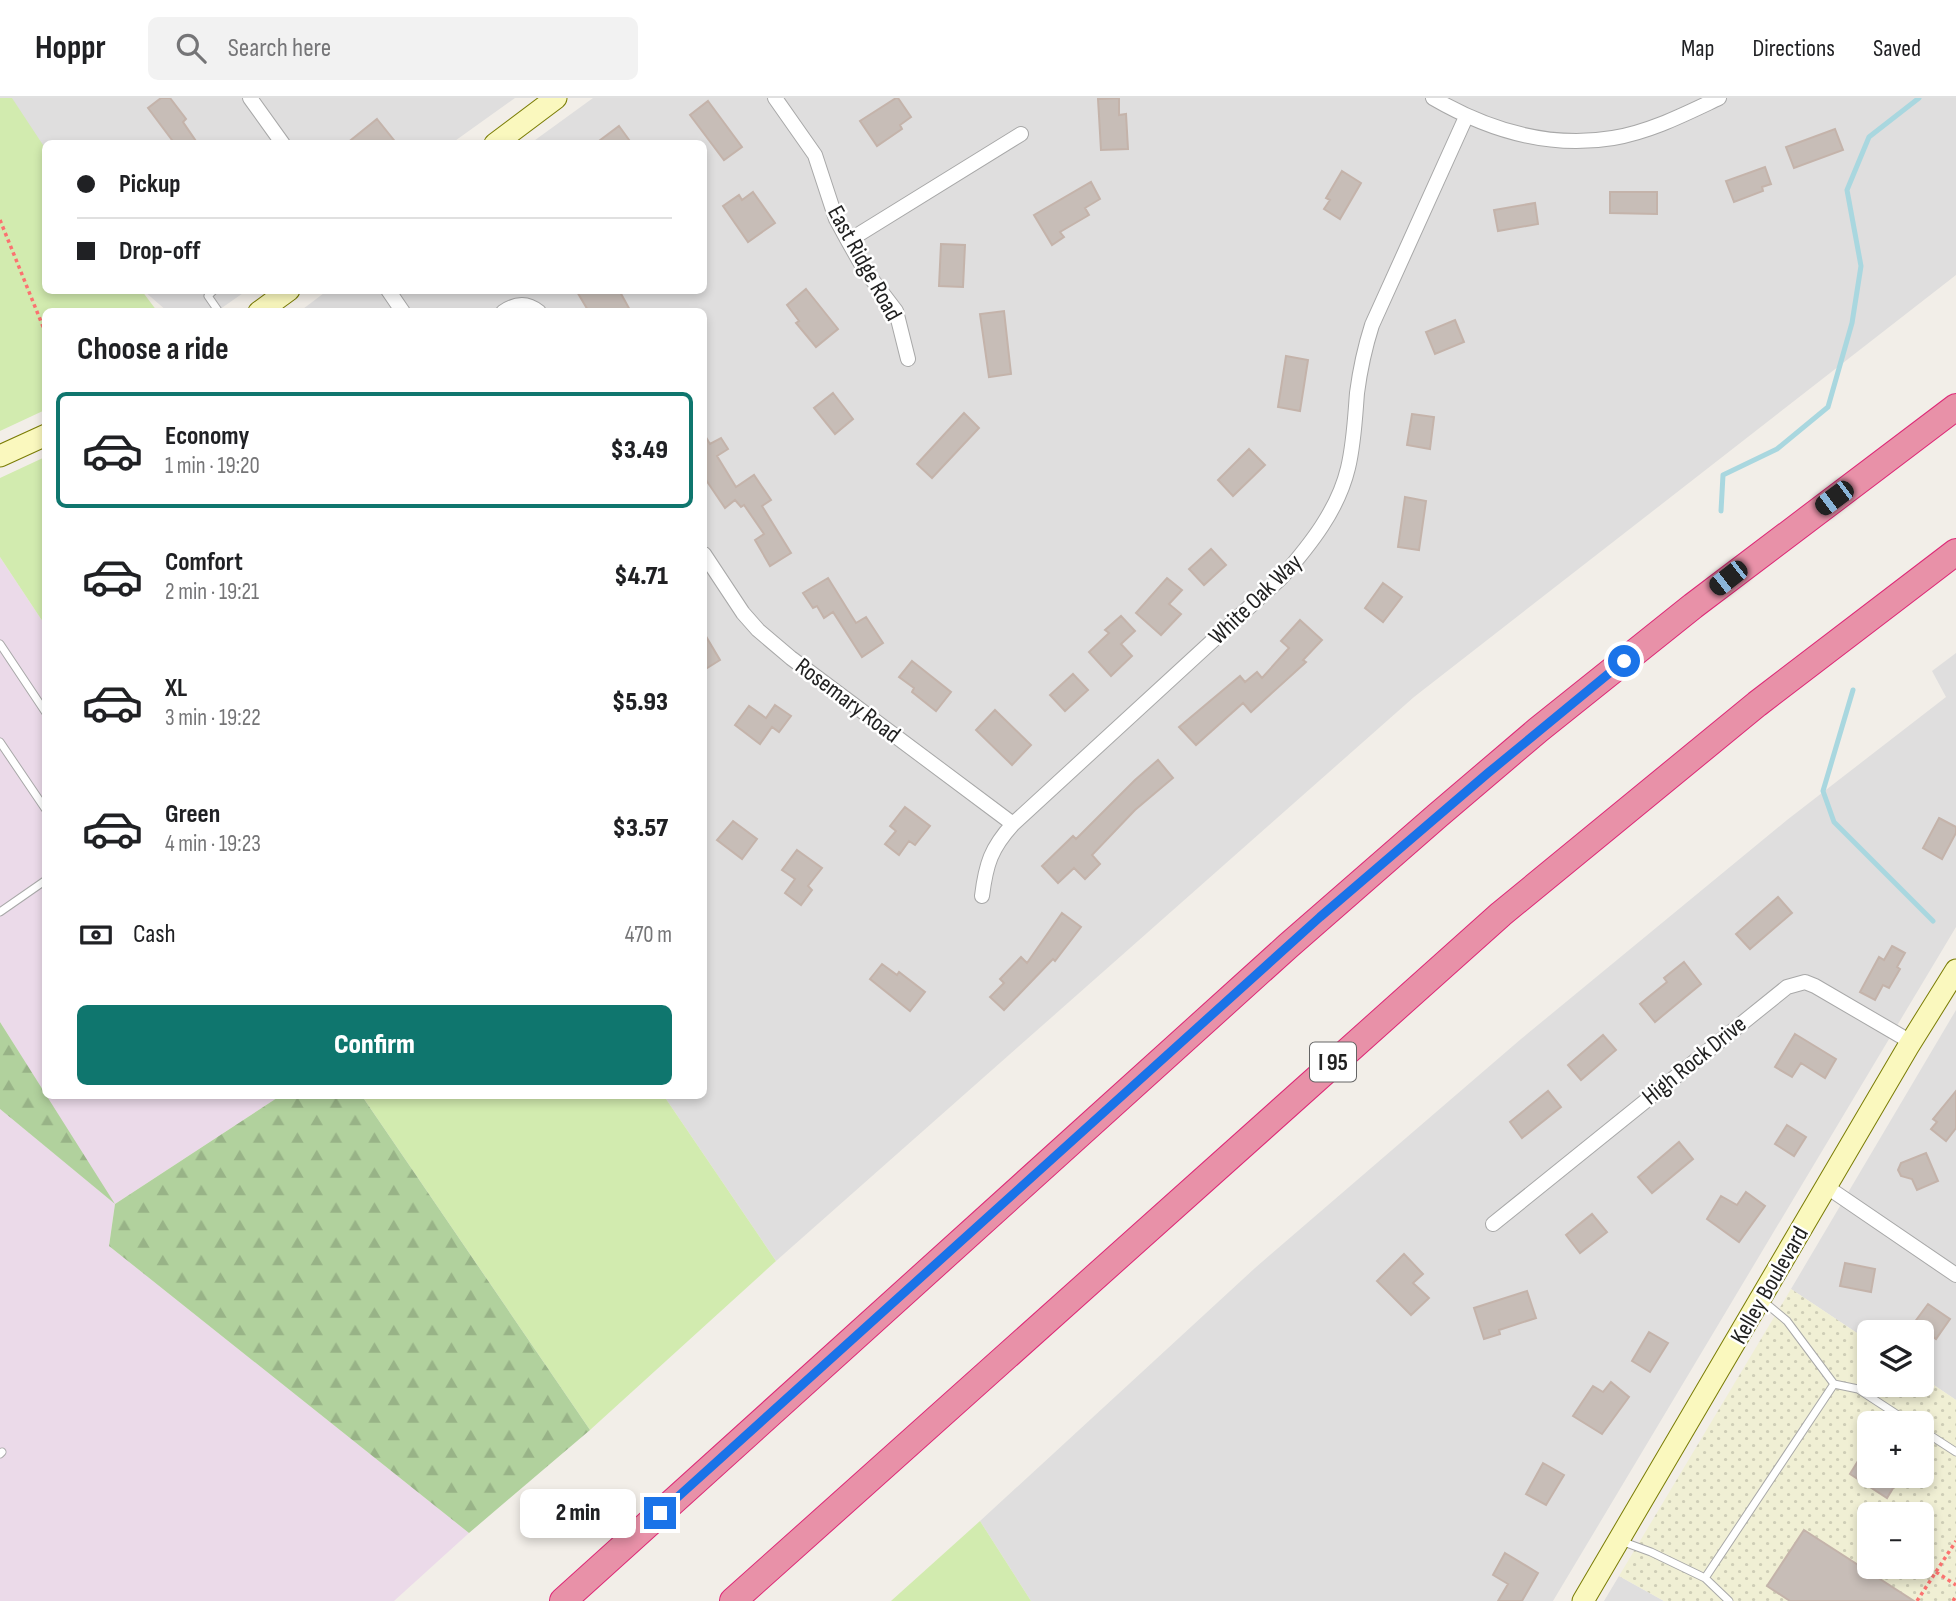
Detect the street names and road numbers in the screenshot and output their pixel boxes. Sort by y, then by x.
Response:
street label: East Ridge Road [821,201,908,326]
street label: White Oak Way [1203,548,1308,651]
street label: Rosemary Road [790,652,906,749]
street label: High Rock Drive [1636,1010,1752,1111]
road number: I 95 [1310,1043,1356,1082]
street label: Kelley Boulevard [1724,1221,1815,1349]

